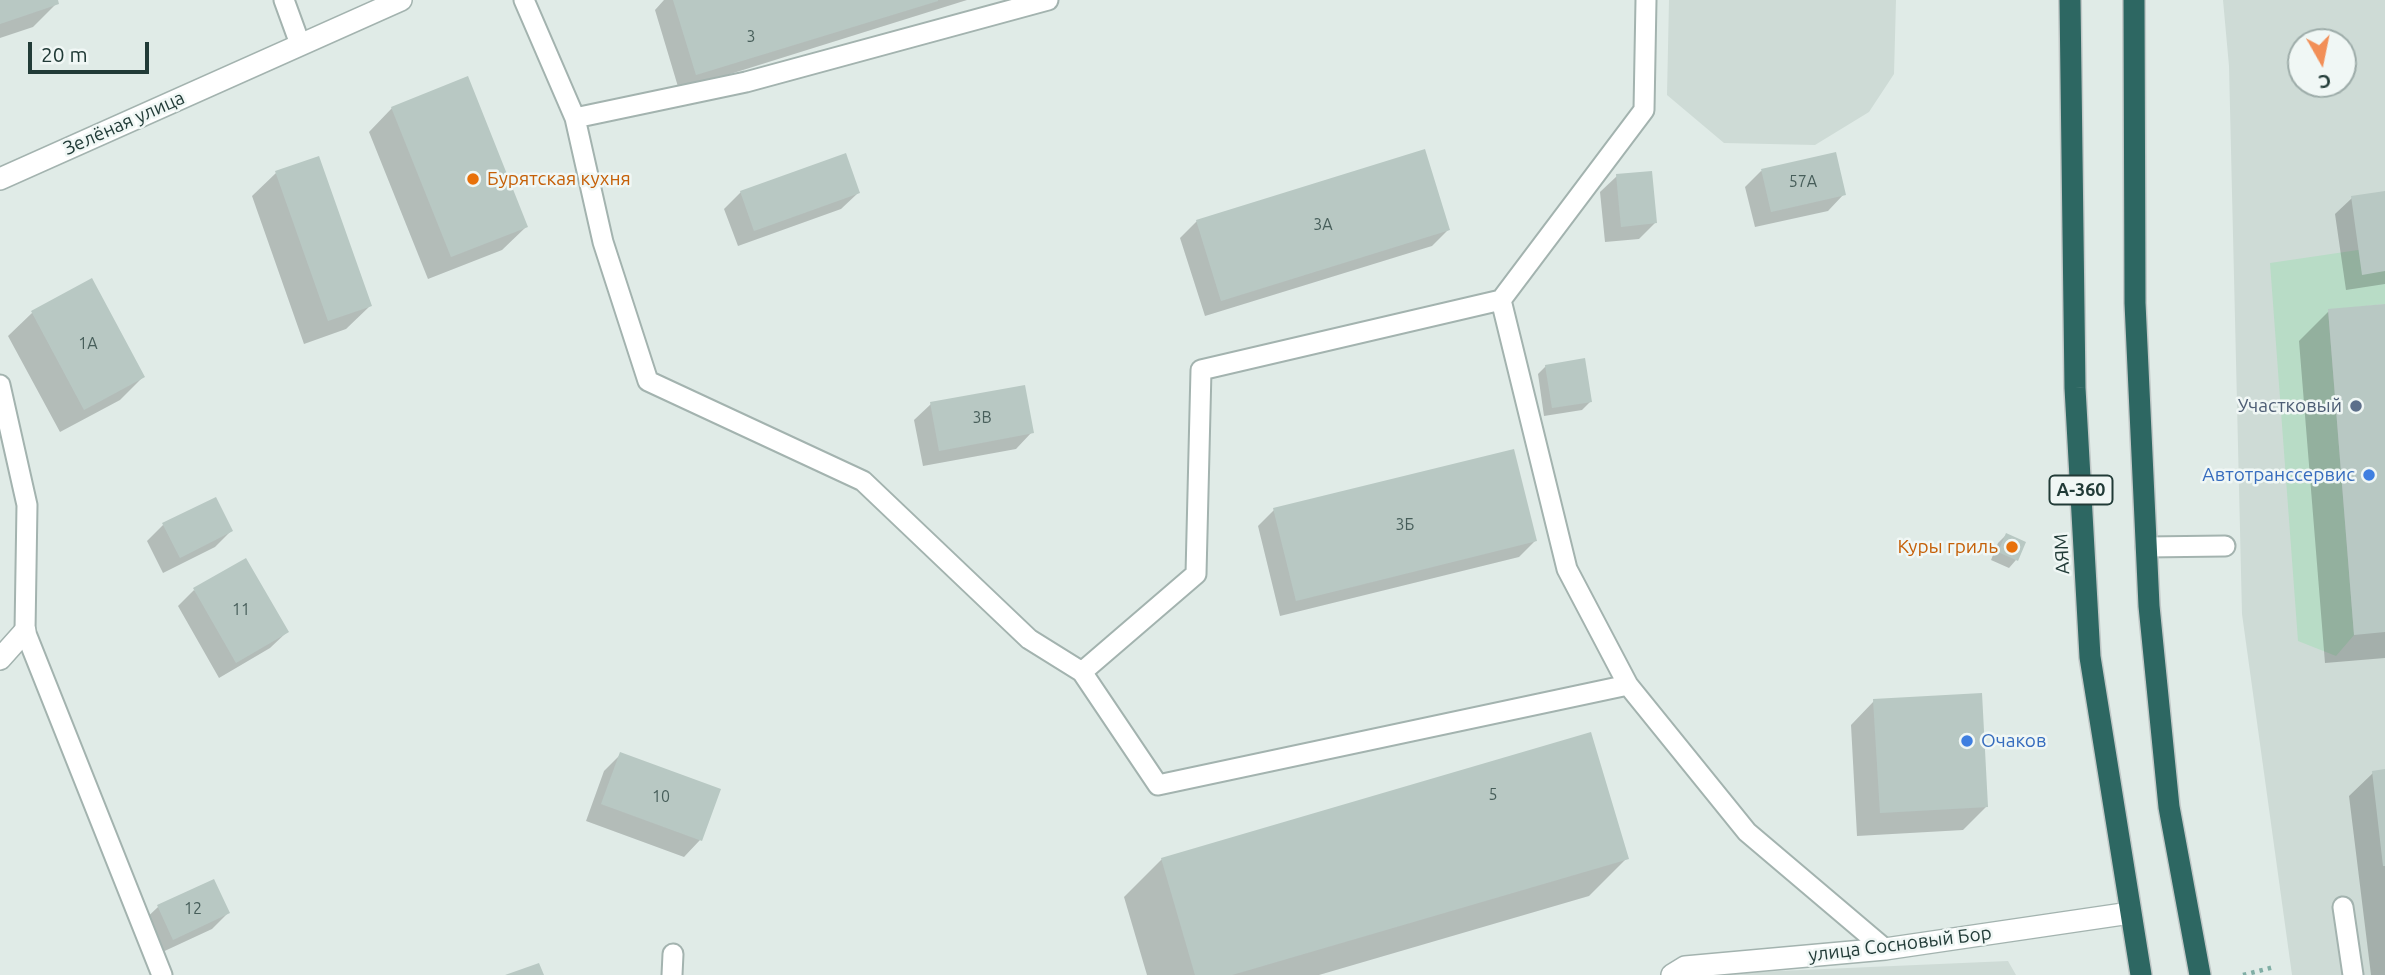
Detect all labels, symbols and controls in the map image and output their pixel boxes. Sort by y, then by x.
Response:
house number: 3 [746,27,756,47]
scale bar [32,28,152,72]
north arrow [2287,28,2357,98]
text: 20 m [41,42,88,66]
text: С [2317,70,2333,94]
street label: Зелёная улица [60,86,188,160]
place label: Бурятская кухня [487,168,631,190]
marker: Бурятская кухня [465,171,481,187]
house number: 57А [1789,172,1817,192]
house number: 3А [1313,215,1333,235]
house number: 1А [78,334,98,354]
place label: Участковый [2238,395,2342,417]
marker: Участковый [2348,398,2364,414]
house number: 3В [972,408,992,428]
place label: Автотранссервис [2202,464,2355,486]
marker: Автотранссервис [2361,467,2377,483]
road number: А-360 [2050,476,2112,504]
house number: 3Б [1396,515,1414,535]
street label: АЯМ [2050,533,2074,575]
place label: Куры гриль [1897,536,1998,558]
marker: Куры гриль [2004,539,2020,555]
house number: 11 [232,600,250,620]
place label: Очаков [1981,730,2046,752]
marker: Очаков [1959,733,1975,749]
house number: 5 [1488,785,1498,805]
house number: 10 [652,787,670,807]
house number: 12 [184,899,202,919]
street label: улица Сосновый Бор [1807,921,1993,967]

